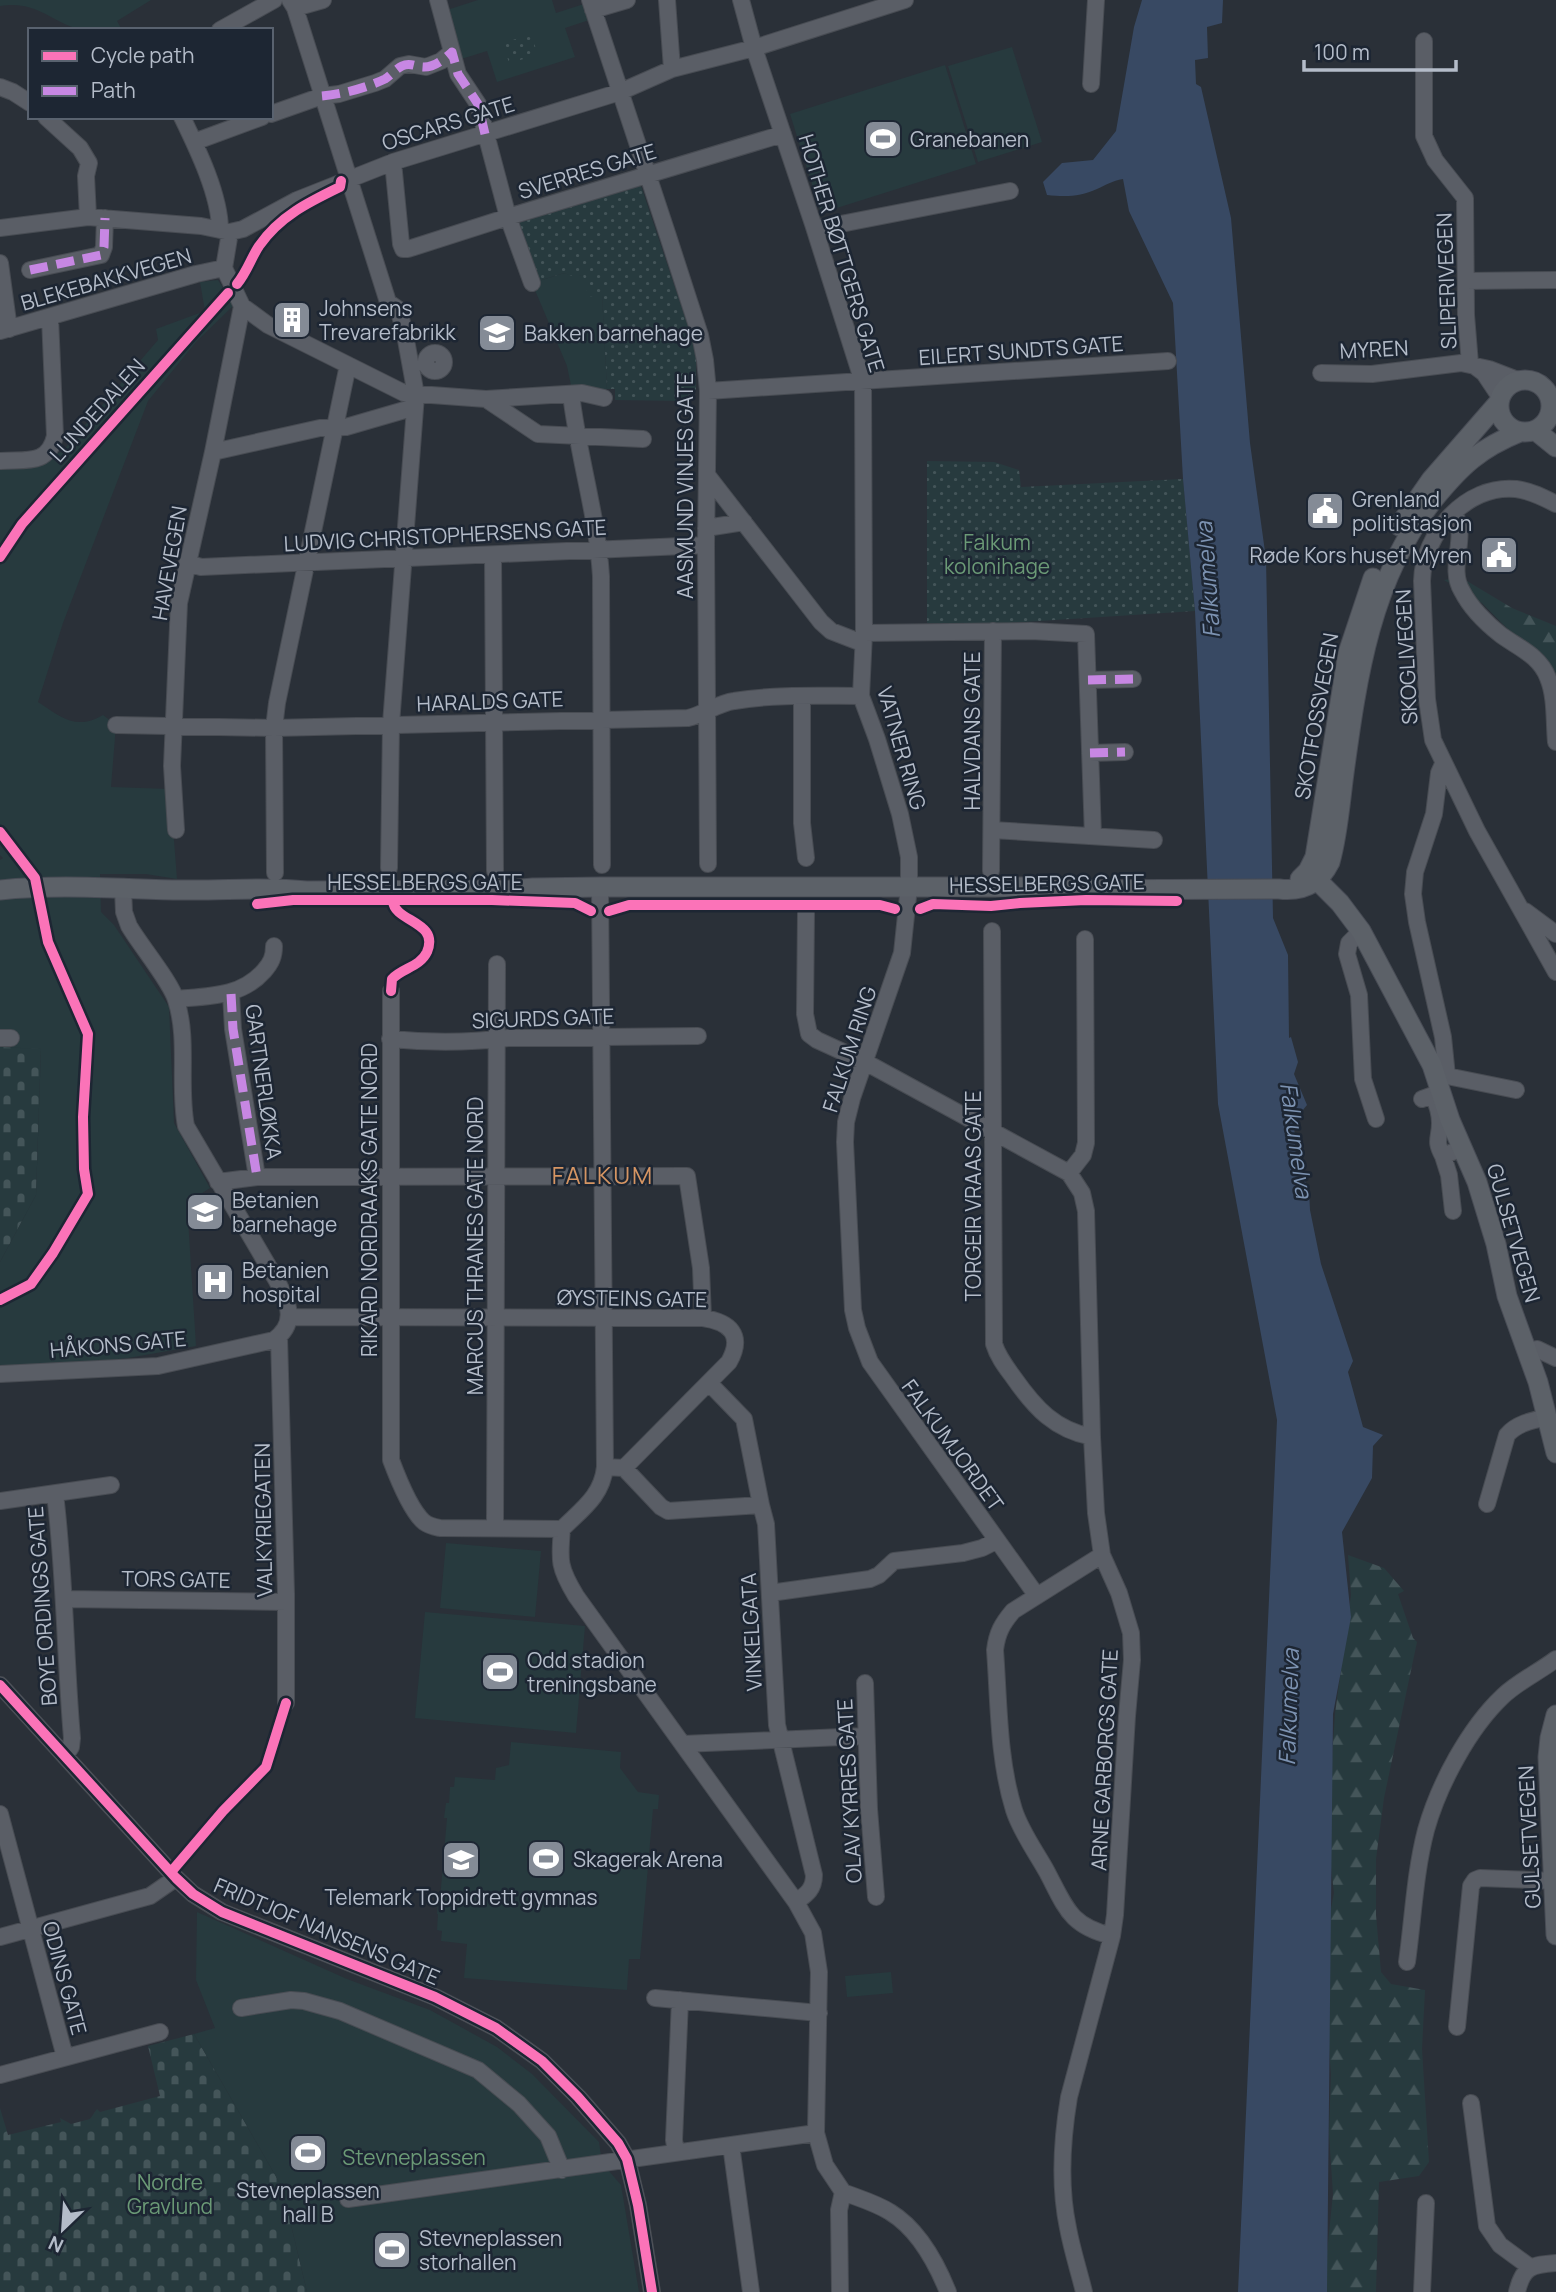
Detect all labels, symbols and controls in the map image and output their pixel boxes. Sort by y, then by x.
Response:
legend [28,28,273,119]
scale bar [1304,28,1456,72]
text: 100 m [1314,38,1370,66]
text: Cycle path [91,41,194,69]
text: Path [91,76,136,104]
street label: OSCARS GATE [378,90,518,156]
sports icon: Granebanen [862,118,904,160]
place label: Granebanen [910,125,1029,153]
street label: HOTHER BØTTGERS GATE [792,131,892,375]
street label: SVERRES GATE [514,137,660,205]
street label: SLIPERIVEGEN [1430,212,1462,350]
street label: BLEKEBAKKVEGEN [17,241,195,317]
place label: Johnsens Trevarefabrikk [319,294,456,346]
building icon: Johnsens Trevarefabrikk [271,299,313,341]
school or university icon: Bakken barnehage [476,312,518,354]
place label: Bakken barnehage [524,319,703,347]
street label: EILERT SUNDTS GATE [918,329,1124,371]
street label: MYREN [1339,333,1409,365]
street label: LUNDEDALEN [43,352,151,468]
street label: AASMUND VINJES GATE [671,373,699,599]
place label: Grenland politistasjon [1352,485,1472,537]
public building icon: Grenland politistasjon [1304,490,1346,532]
street label: HAVEVEGEN [145,503,193,623]
street label: LUDVIG CHRISTOPHERSENS GATE [283,513,607,557]
water label: Falkumelva [1187,520,1227,639]
park label: Falkum kolonihage [944,528,1050,580]
public building icon: Røde Kors huset Myren [1478,534,1520,576]
place label: Røde Kors huset Myren [1250,541,1472,569]
street label: SKOGLIVEGEN [1388,589,1424,725]
street label: SKOTFOSSVEGEN [1288,630,1344,802]
street label: HALVDANS GATE [958,652,986,810]
street label: VATNER RING [871,683,933,813]
street label: HARALDS GATE [416,684,564,718]
street label: HESSELBERGS GATE [949,867,1145,899]
street label: HESSELBERGS GATE [327,868,523,896]
street label: FALKUM RING [815,982,883,1116]
street label: GARTNERLØKKA [239,1002,289,1162]
street label: SIGURDS GATE [471,1002,615,1034]
street label: RIKARD NORDRAAKS GATE NORD [355,1043,383,1357]
water label: Falkumelva [1273,1080,1321,1201]
street label: TORGEIR VRAAS GATE [959,1090,987,1302]
street label: MARCUS THRANES GATE NORD [461,1097,489,1395]
district label: FALKUM [552,1158,654,1191]
street label: GULSETVEGEN [1481,1160,1547,1306]
place label: Betanien barnehage [232,1186,337,1238]
school or university icon: Betanien barnehage [184,1191,226,1233]
place label: Betanien hospital [242,1256,329,1308]
hospital icon: Betanien hospital [194,1261,236,1303]
street label: ØYSTEINS GATE [557,1283,707,1313]
street label: HÅKONS GATE [48,1324,188,1364]
street label: FALKUMJORDET [896,1374,1010,1517]
street label: VALKYRIEGATEN [248,1443,278,1597]
street label: BOYE ORDINGS GATE [21,1505,63,1707]
street label: TORS GATE [121,1564,231,1594]
street label: VINKELGATA [734,1572,768,1692]
place label: Odd stadion treningsbane [527,1646,657,1698]
water label: Falkumelva [1270,1647,1306,1766]
street label: ARNE GARBORGS GATE [1084,1648,1124,1872]
sports icon: Odd stadion treningsbane [479,1651,521,1693]
street label: OLAV KYRRES GATE [830,1698,868,1884]
street label: GULSETVEGEN [1511,1765,1547,1909]
sports icon: Skagerak Arena [525,1838,567,1880]
school or university icon: Telemark Toppidrett gymnas [440,1839,482,1881]
place label: Skagerak Arena [573,1845,723,1873]
street label: FRIDTJOF NANSENS GATE [210,1871,444,1991]
place label: Telemark Toppidrett gymnas [324,1883,598,1911]
street label: ODINS GATE [36,1918,94,2038]
sports icon: Stevneplassen hall B [287,2132,329,2174]
park label: Stevneplassen [342,2143,486,2171]
park label: Nordre Gravlund [127,2168,213,2220]
place label: Stevneplassen hall B [236,2176,380,2228]
north arrow [28,2194,98,2264]
place label: Stevneplassen storhallen [419,2224,562,2276]
sports icon: Stevneplassen storhallen [371,2229,413,2271]
text: N [44,2230,67,2259]

